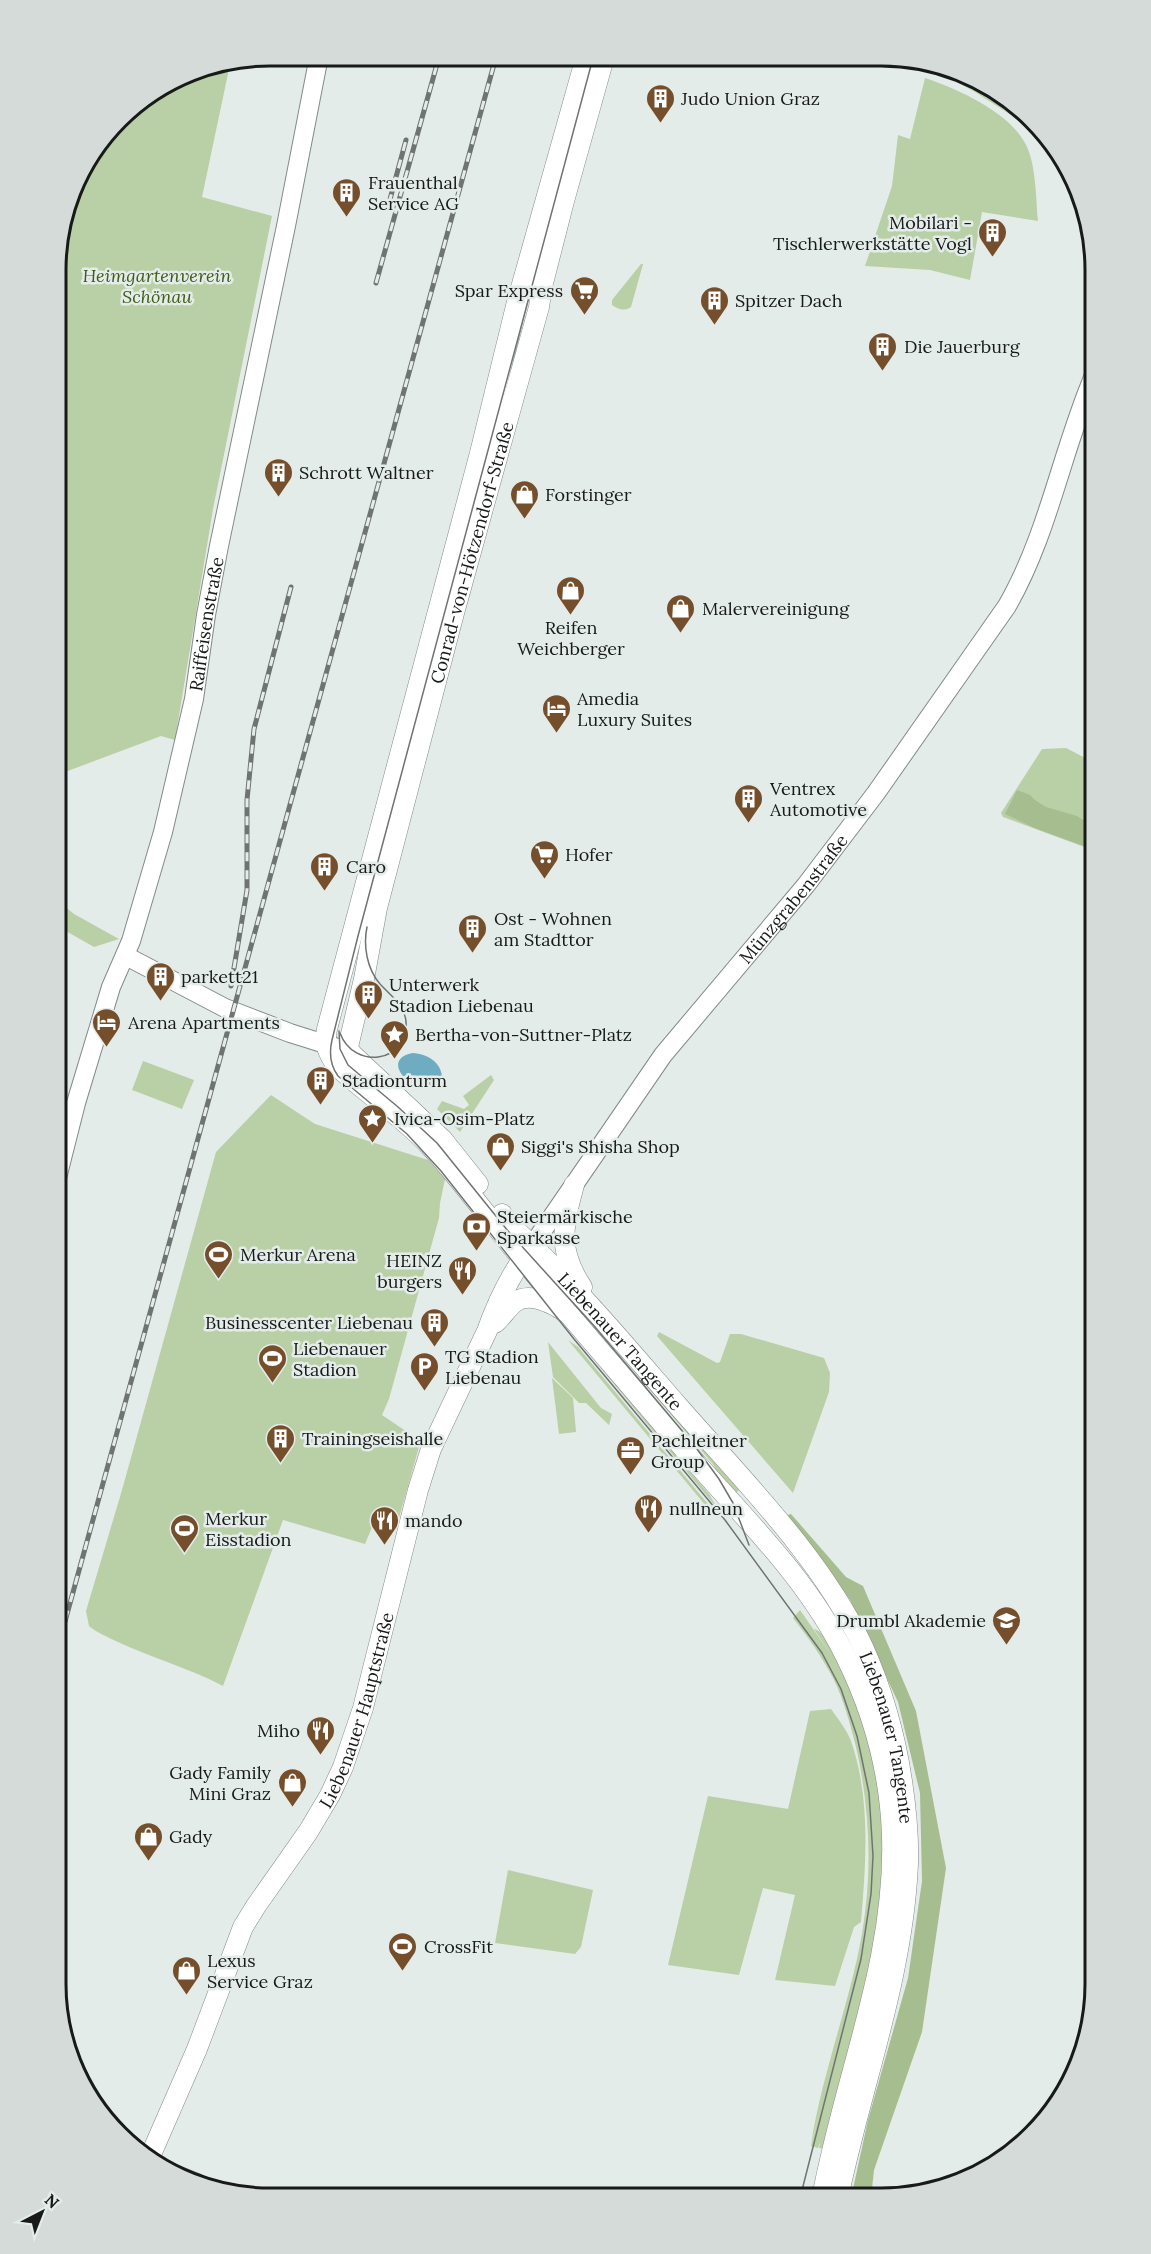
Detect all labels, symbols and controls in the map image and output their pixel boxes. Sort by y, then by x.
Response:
building icon: Judo Union Graz [644,82,676,124]
place label: Judo Union Graz [680,87,820,110]
place label: Frauenthal Service AG [368,171,459,215]
building icon: Frauenthal Service AG [331,176,363,218]
place label: Mobilari - Tischlerwerkstätte Vogl [773,211,972,255]
building icon: Mobilari - Tischlerwerkstätte Vogl [977,216,1009,258]
park label: Heimgartenverein Schönau [83,264,231,308]
supermarket icon: Spar Express [568,274,600,316]
place label: Spar Express [455,279,563,302]
building icon: Spitzer Dach [698,284,730,326]
place label: Spitzer Dach [735,289,843,312]
building icon: Die Jauerburg [867,330,899,372]
place label: Die Jauerburg [904,335,1021,358]
street label: Conrad-von-Hötzendorf-Straße [425,419,518,686]
building icon: Schrott Waltner [262,456,294,498]
place label: Schrott Waltner [299,461,434,484]
shop icon: Forstinger [508,478,540,520]
place label: Forstinger [545,483,632,506]
street label: Raiffeisenstraße [184,554,228,693]
shop icon: Reifen Weichberger [555,574,587,616]
shop icon: Malervereinigung [665,592,697,634]
place label: Malervereinigung [702,597,850,620]
place label: Reifen Weichberger [517,616,625,660]
place label: Amedia Luxury Suites [576,687,692,731]
hotel icon: Amedia Luxury Suites [540,692,572,734]
place label: Ventrex Automotive [769,777,867,821]
building icon: Ventrex Automotive [733,782,765,824]
street label: Münzgrabenstraße [734,829,852,968]
supermarket icon: Hofer [528,838,560,880]
place label: Hofer [565,843,613,866]
building icon: Caro [309,850,341,892]
place label: Caro [346,855,386,878]
place label: Ost - Wohnen am Stadttor [494,907,612,951]
building icon: Ost - Wohnen am Stadttor [457,912,489,954]
building icon: parkett21 [144,960,176,1002]
place label: parkett21 [181,965,258,988]
place label: Unterwerk Stadion Liebenau [389,973,534,1017]
building icon: Unterwerk Stadion Liebenau [352,978,384,1020]
hotel icon: Arena Apartments [91,1006,123,1048]
place label: Arena Apartments [127,1011,280,1034]
place icon: Bertha-von-Suttner-Platz [378,1018,410,1060]
place label: Bertha-von-Suttner-Platz [415,1023,632,1046]
building icon: Stadionturm [305,1064,337,1106]
place label: Stadionturm [342,1069,447,1092]
place icon: Ivica-Osim-Platz [357,1102,389,1144]
place label: Ivica-Osim-Platz [394,1107,535,1130]
shop icon: Siggi's Shisha Shop [484,1130,516,1172]
place label: Siggi's Shisha Shop [521,1135,680,1158]
place label: Steiermärkische Sparkasse [497,1205,633,1249]
bank icon: Steiermärkische Sparkasse [460,1210,492,1252]
sports icon: Merkur Arena [203,1238,235,1280]
place label: Merkur Arena [240,1243,356,1266]
place label: HEINZ burgers [377,1249,442,1293]
restaurant icon: HEINZ burgers [447,1254,479,1296]
street label: Liebenauer Tangente [553,1267,688,1415]
building icon: Businesscenter Liebenau [418,1306,450,1348]
place label: Businesscenter Liebenau [205,1311,413,1334]
place label: Liebenauer Stadion [293,1337,387,1381]
sports icon: Liebenauer Stadion [256,1342,288,1384]
place label: TG Stadion Liebenau [445,1345,539,1389]
parking icon: TG Stadion Liebenau [408,1350,440,1392]
building icon: Trainingseishalle [265,1422,297,1464]
place label: Trainingseishalle [302,1427,443,1450]
place label: Pachleitner Group [651,1429,747,1473]
office icon: Pachleitner Group [614,1434,646,1476]
restaurant icon: nullneun [632,1492,664,1534]
place label: nullneun [669,1497,743,1520]
restaurant icon: mando [368,1504,400,1546]
place label: Merkur Eisstadion [205,1507,292,1551]
place label: mando [405,1509,463,1532]
sports icon: Merkur Eisstadion [168,1512,200,1554]
school or university icon: Drumbl Akademie [991,1604,1023,1646]
street label: Liebenauer Hauptstraße [314,1609,398,1812]
place label: Drumbl Akademie [836,1609,986,1632]
street label: Liebenauer Tangente [855,1648,918,1825]
restaurant icon: Miho [305,1714,337,1756]
place label: Miho [257,1719,300,1742]
place label: Gady Family Mini Graz [169,1761,271,1805]
shop icon: Gady Family Mini Graz [276,1766,308,1808]
shop icon: Gady [132,1820,164,1862]
place label: Gady [169,1825,213,1848]
sports icon: CrossFit [387,1930,419,1972]
place label: CrossFit [424,1935,493,1958]
place label: Lexus Service Graz [207,1949,313,1993]
shop icon: Lexus Service Graz [170,1954,202,1996]
north arrow [12,2182,72,2242]
text: N [41,2189,63,2212]

